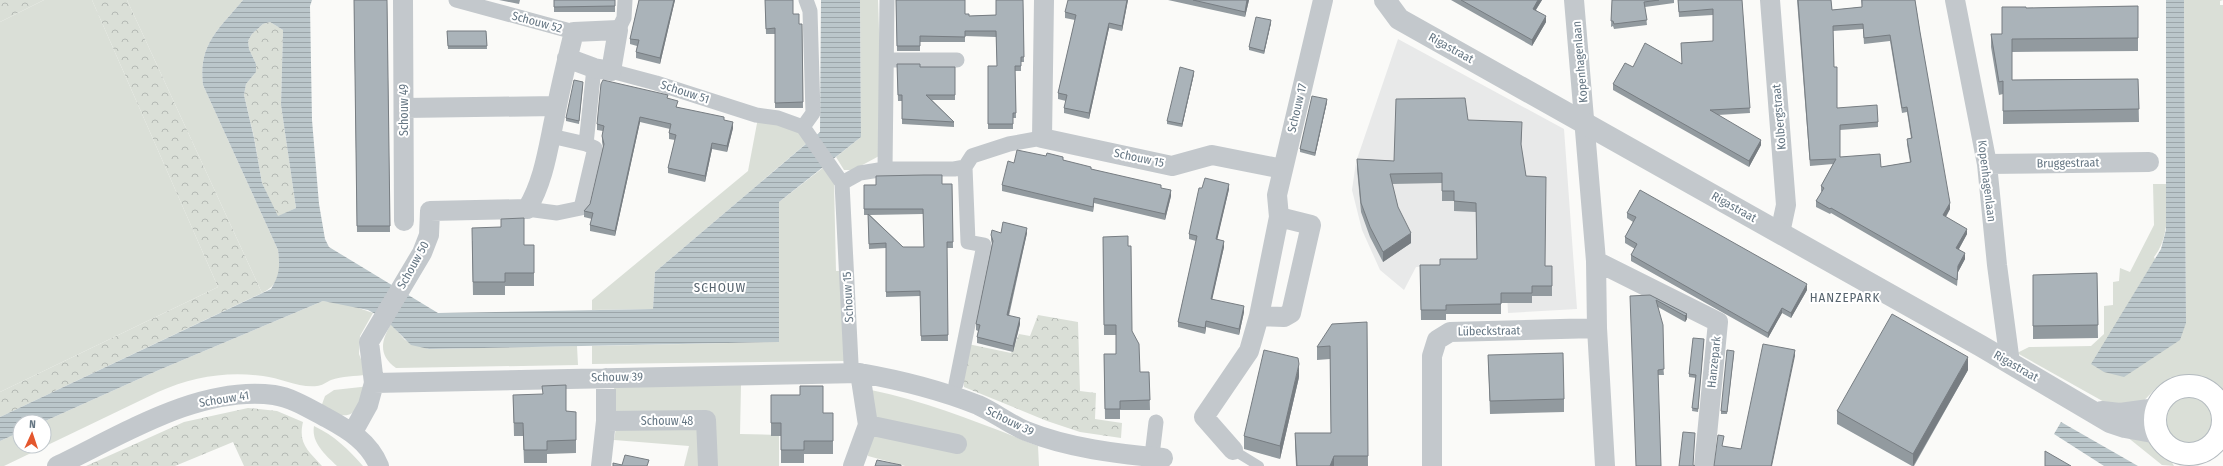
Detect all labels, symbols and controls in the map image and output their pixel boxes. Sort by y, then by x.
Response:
street label: Schouw 52 [510,9,564,35]
street label: Kopenhagenlaan [1569,21,1591,103]
street label: Rigastraat [1426,30,1476,66]
street label: Schouw 51 [659,78,711,106]
street label: Schouw 17 [1285,82,1309,134]
street label: Kolbergstraat [1769,83,1789,151]
street label: Schouw 49 [397,84,411,136]
street label: Kopenhagenlaan [1975,139,1999,223]
street label: Schouw 15 [1113,146,1166,170]
street label: Bruggestraat [2037,155,2099,171]
street label: Rigastraat [1709,189,1759,225]
street label: Schouw 50 [394,239,432,291]
street label: Schouw 15 [840,271,856,323]
district label: SCHOUW [694,280,746,295]
district label: HANZEPARK [1810,290,1880,305]
street label: Lübeckstraat [1457,323,1521,339]
street label: Hanzepark [1704,335,1724,389]
street label: Rigastraat [1991,348,2041,384]
street label: Schouw 39 [591,370,643,384]
street label: Schouw 41 [198,388,250,410]
street label: Schouw 39 [984,403,1036,439]
north arrow [12,414,52,454]
street label: Schouw 48 [641,414,693,428]
text: N [29,418,36,431]

